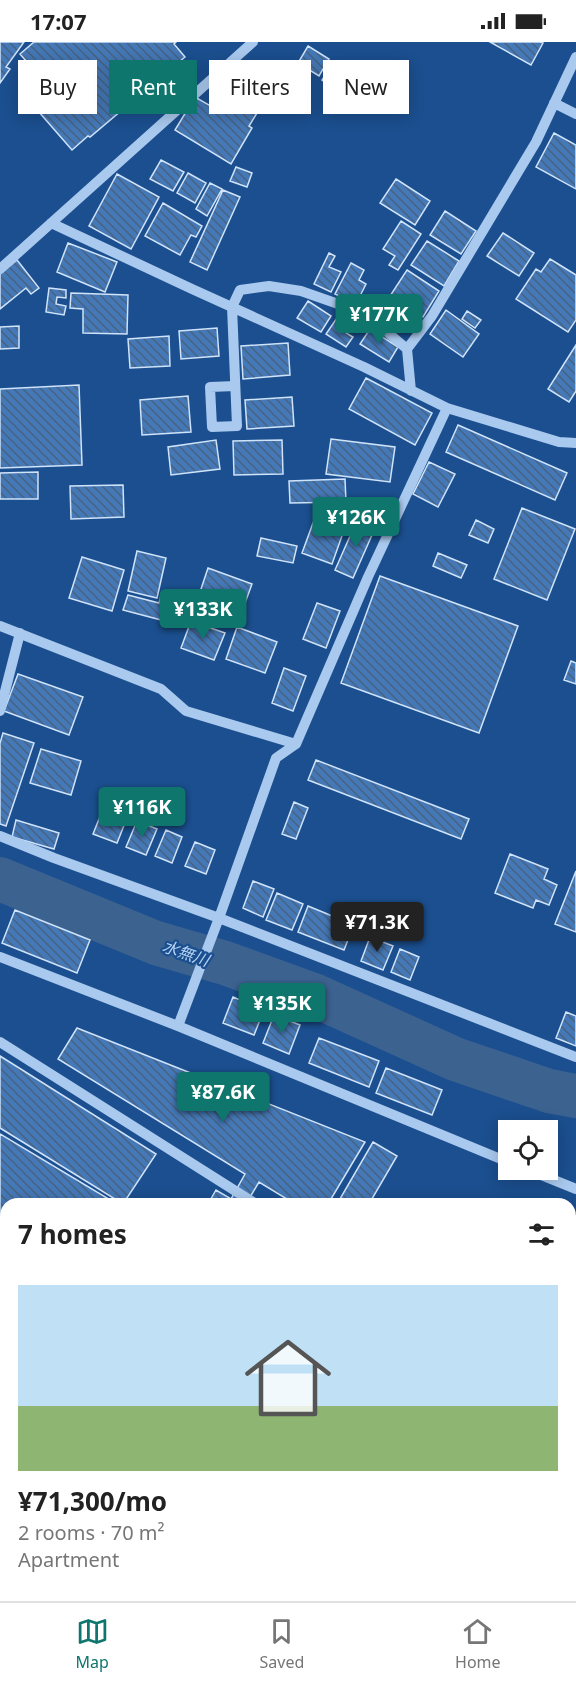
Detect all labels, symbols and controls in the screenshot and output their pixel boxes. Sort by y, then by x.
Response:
text: 17:07 [30,6,87,36]
chip: Buy [18,60,97,114]
chip: Rent [109,60,197,114]
chip: Filters [209,60,311,114]
chip: New [323,60,409,114]
pin: ¥177K [337,294,421,345]
text: ¥177K [349,300,409,327]
pin: ¥126K [314,497,398,548]
text: ¥126K [326,503,386,530]
pin: ¥133K [161,589,245,640]
text: ¥133K [173,595,233,622]
pin: ¥116K [100,787,184,838]
text: ¥116K [112,793,172,820]
pin: ¥71.3K [328,902,426,953]
text: ¥71.3K [345,908,409,935]
water label: 水無川 [160,935,214,972]
pin: ¥135K [240,983,324,1034]
text: ¥135K [252,989,312,1016]
pin: ¥87.6K [174,1072,272,1123]
text: ¥87.6K [191,1078,255,1105]
map controls [498,1120,558,1180]
button: locate [498,1120,558,1180]
text: 7 homes [18,1216,127,1252]
icon: filters [525,1218,558,1251]
icon: home [234,1324,342,1432]
text: ¥71,300/mo [18,1483,167,1519]
text: 2 rooms · 70 m² [18,1519,165,1546]
text: Apartment [18,1546,119,1573]
tab: Map [75,1615,109,1673]
tab: Saved [260,1615,304,1673]
tab: Home [455,1615,501,1673]

